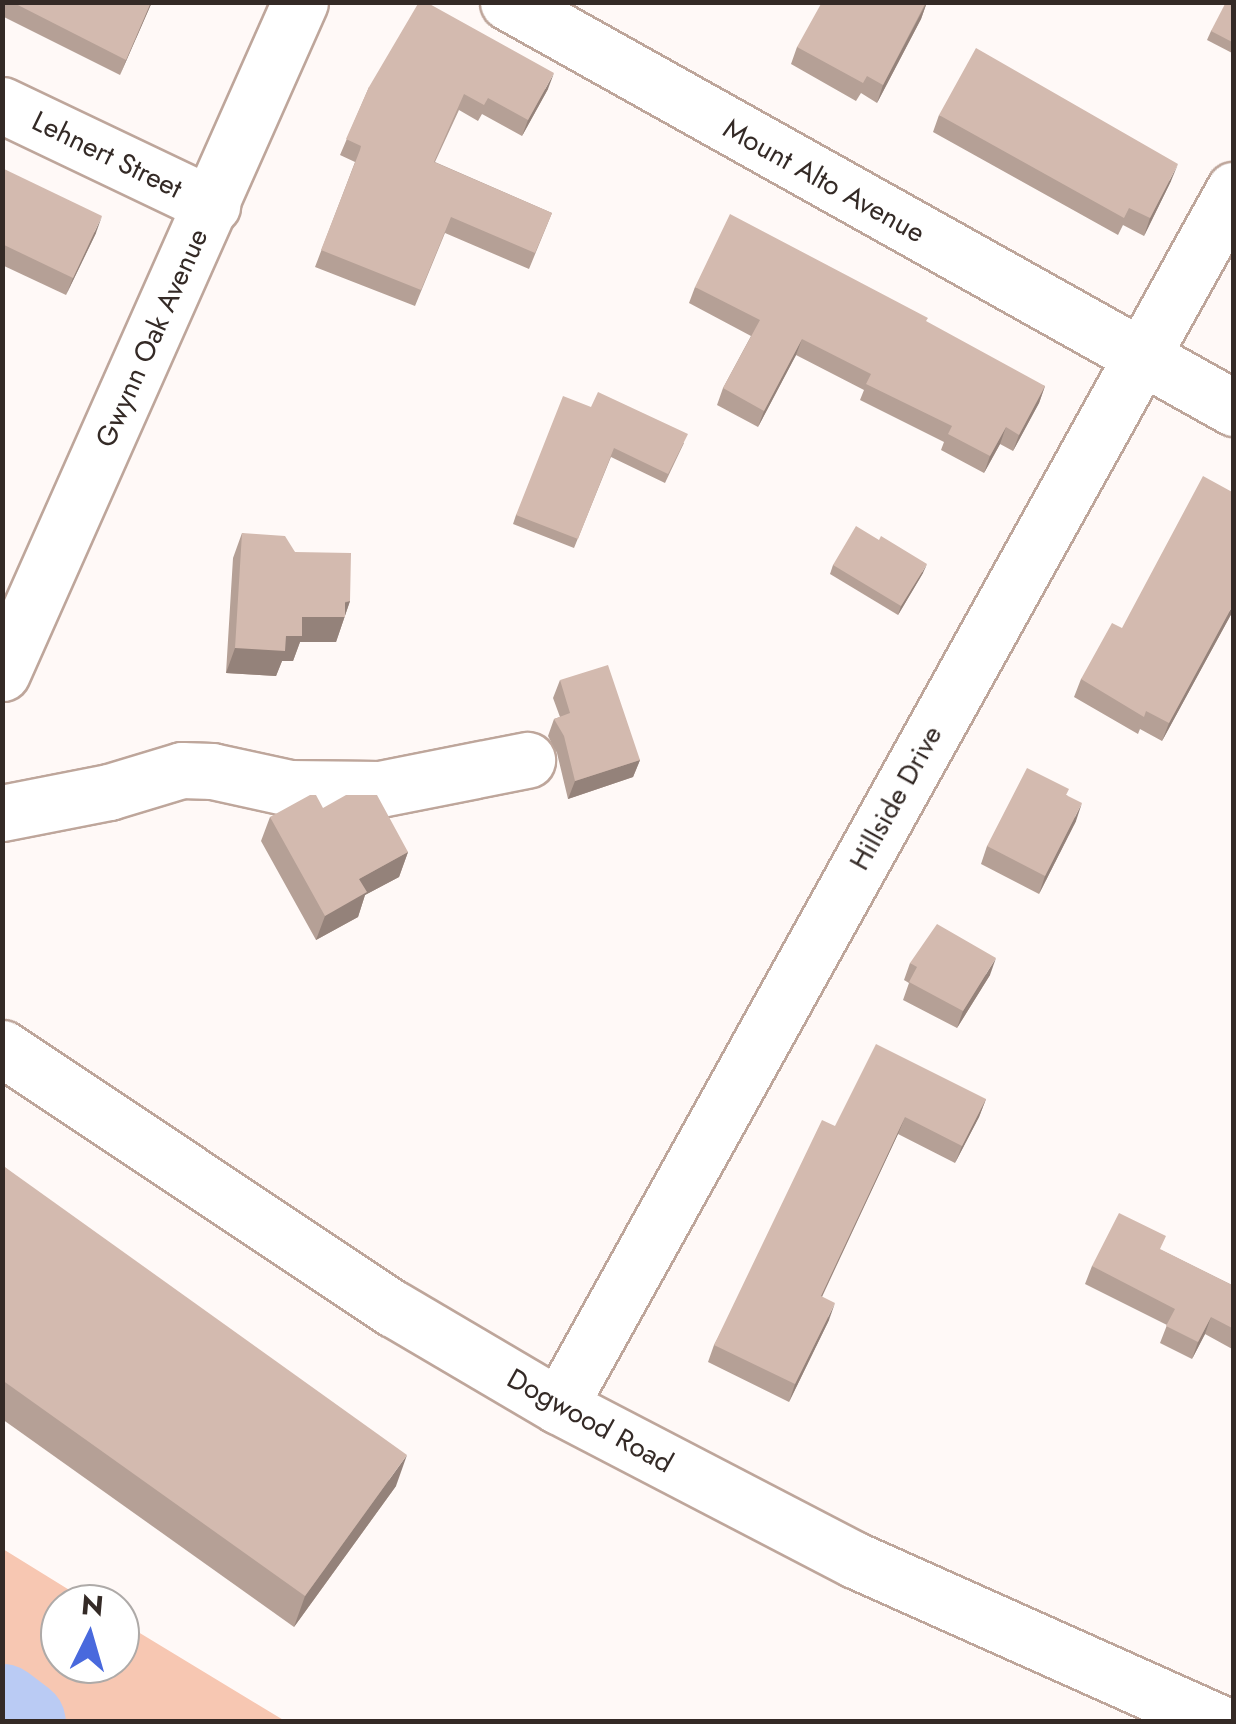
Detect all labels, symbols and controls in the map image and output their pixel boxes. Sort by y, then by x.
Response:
street label: Lehnert Street [27,104,187,206]
street label: Mount Alto Avenue [717,112,931,250]
street label: Gwynn Oak Avenue [89,224,215,452]
street label: Hillside Drive [843,720,949,876]
street label: Dogwood Road [501,1362,679,1480]
north arrow [40,1584,140,1684]
text: N [80,1584,105,1627]

